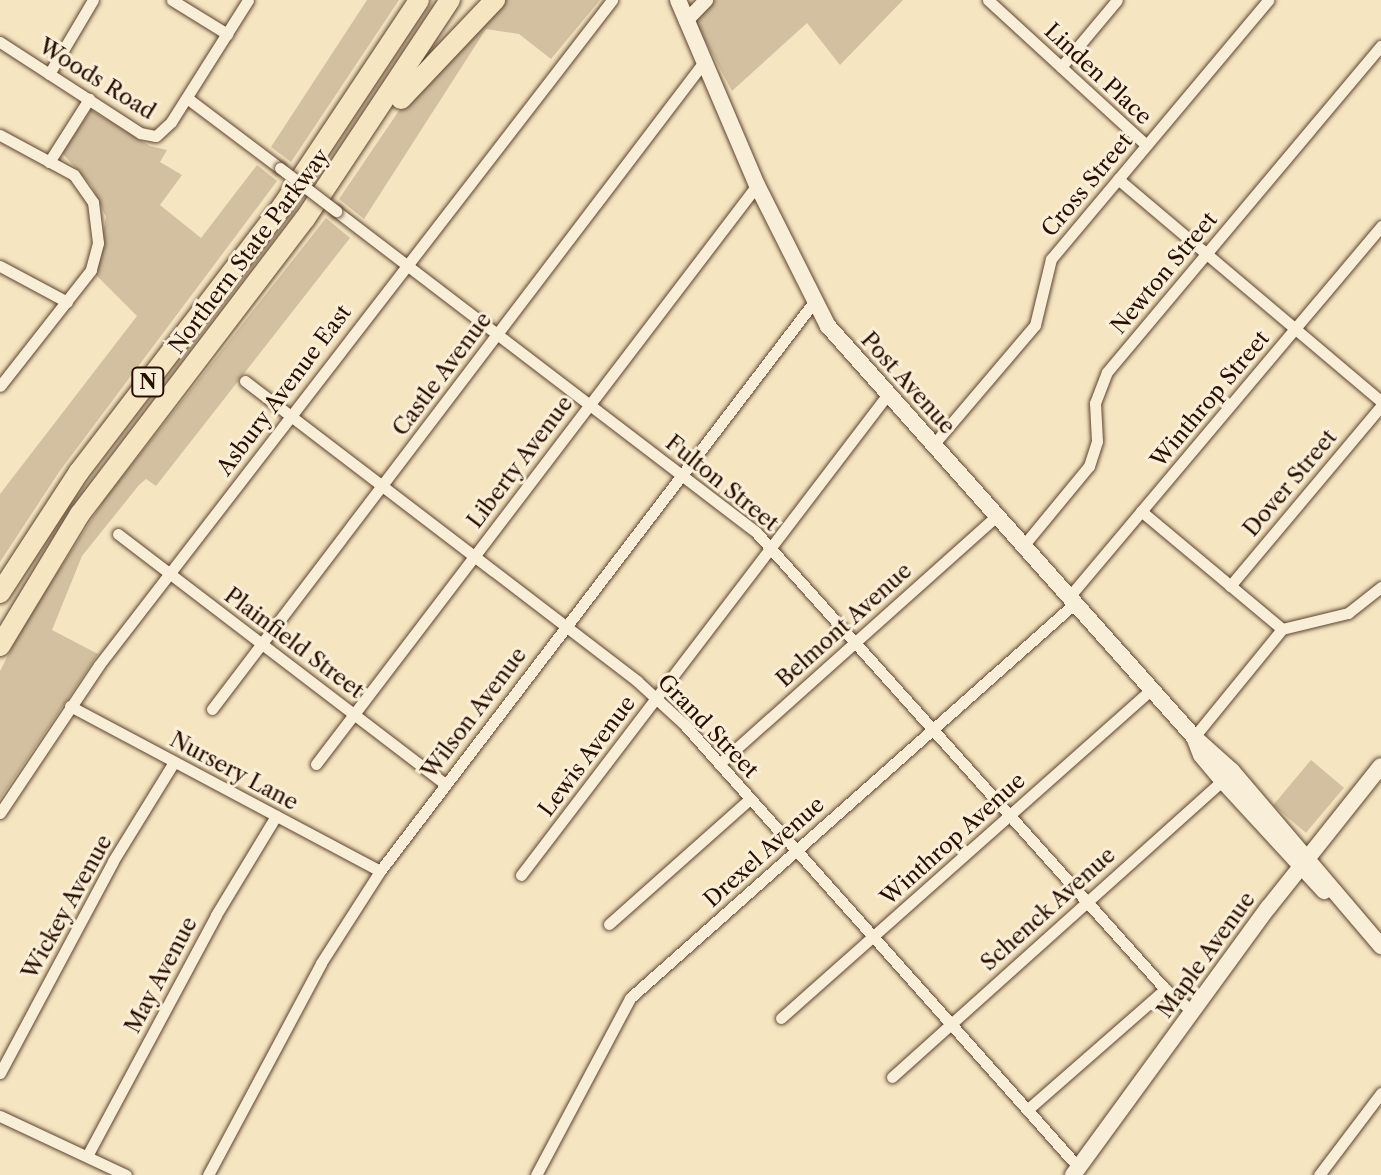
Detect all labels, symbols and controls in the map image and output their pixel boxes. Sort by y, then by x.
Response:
street label: Linden Place [1039,18,1157,130]
street label: Woods Road [34,33,160,125]
street label: Cross Street [1036,128,1138,242]
street label: Northern State Parkway [163,143,335,359]
street label: Newton Street [1105,207,1223,339]
street label: Asbury Avenue East [211,299,357,481]
street label: Castle Avenue [387,307,497,441]
street label: Winthrop Street [1145,325,1275,473]
street label: Post Avenue [855,326,961,440]
road number: N [130,366,166,398]
street label: Liberty Avenue [461,390,579,534]
street label: Dover Street [1238,424,1342,542]
street label: Fulton Street [660,429,784,537]
street label: Belmont Avenue [771,557,917,693]
street label: Plainfield Street [219,582,369,704]
street label: Wilson Avenue [416,642,532,784]
street label: Grand Street [652,669,764,783]
street label: Lewis Avenue [533,690,641,822]
street label: Nursery Lane [165,726,303,816]
street label: Winthrop Avenue [875,767,1031,911]
street label: Drexel Avenue [698,791,830,913]
street label: Wickey Avenue [16,830,118,984]
street label: Schenck Avenue [975,841,1121,977]
street label: Maple Avenue [1151,887,1261,1023]
street label: May Avenue [119,912,203,1038]

